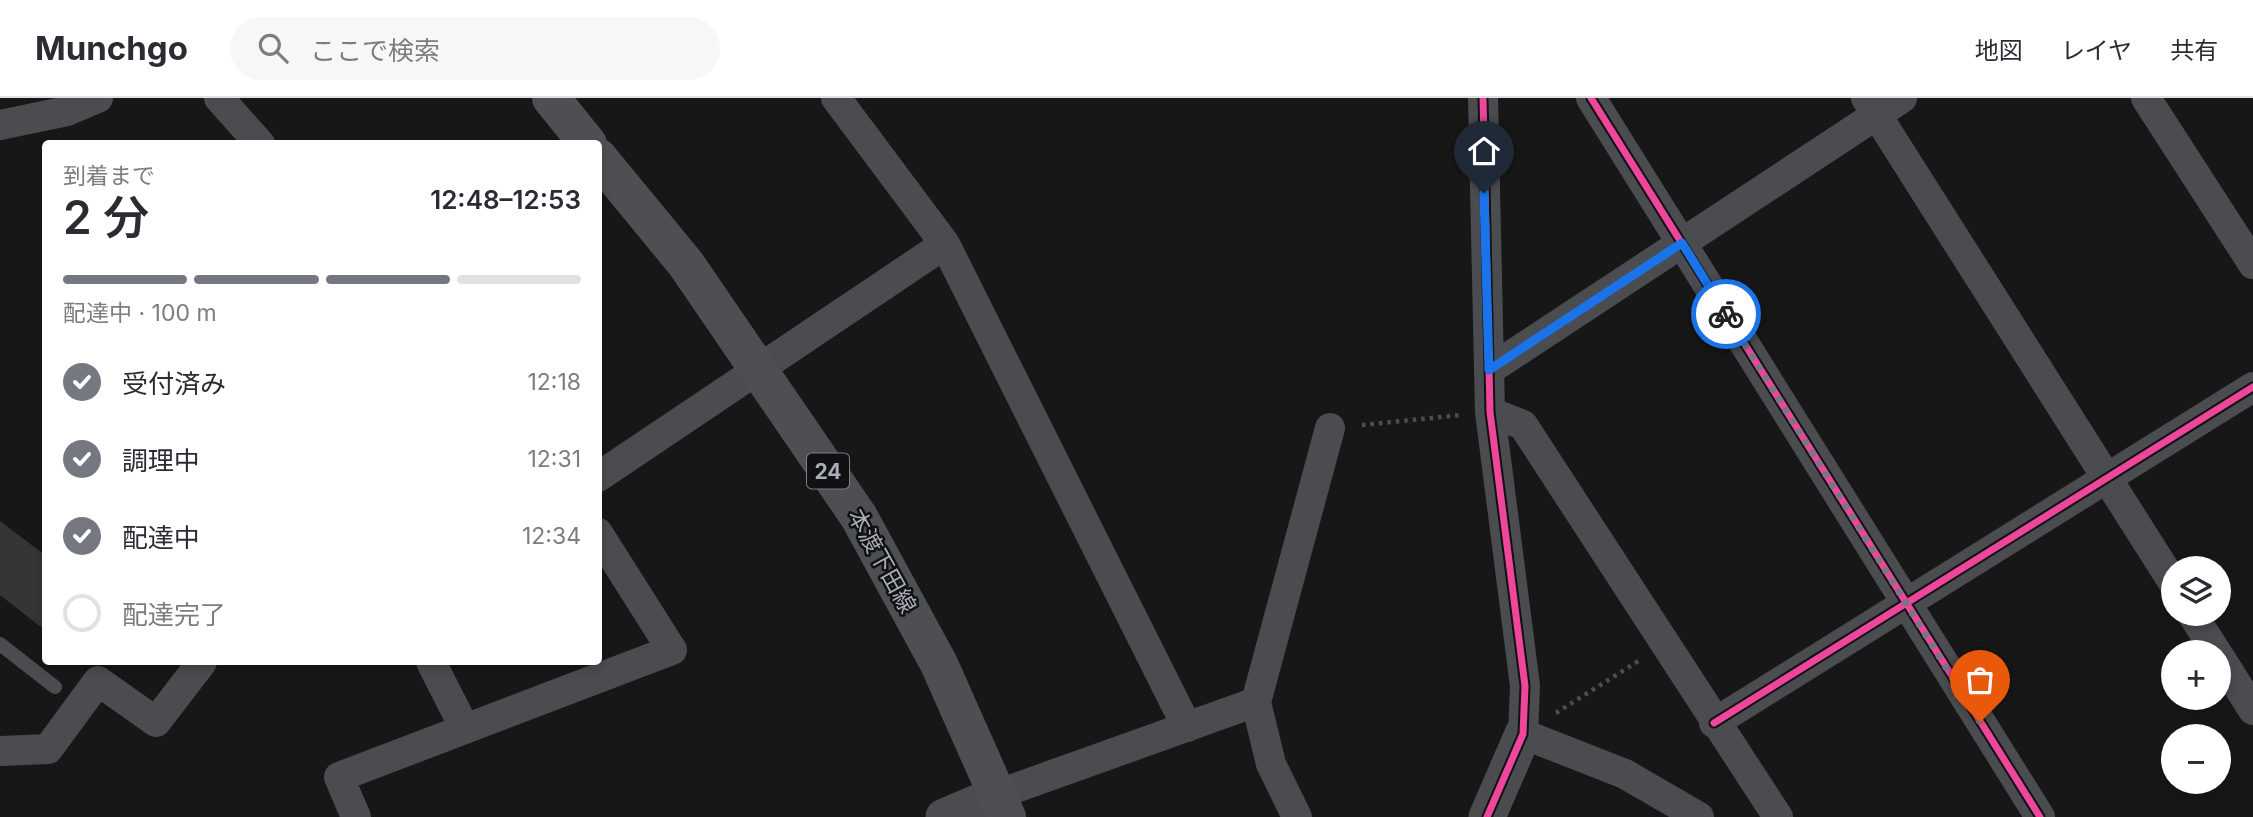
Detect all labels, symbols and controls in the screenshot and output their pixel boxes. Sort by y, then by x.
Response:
search box [230,17,720,80]
text: Munchgo [35,28,188,68]
icon: search [254,29,292,67]
text: ここで検索 [310,35,440,66]
text: 地図 [1975,36,2023,65]
text: レイヤ [2061,36,2132,65]
text: 共有 [2170,36,2218,65]
pin [1454,121,1514,193]
icon: home [1465,132,1503,170]
text: 到着まで [63,162,155,190]
text: 12:48–12:53 [430,184,581,215]
text: 2 分 [63,189,149,245]
courier [1691,279,1761,349]
icon: bike [1707,295,1745,333]
text: 配達中 · 100 m [63,299,217,327]
icon: check [63,363,101,401]
text: 受付済み [122,368,226,399]
text: 12:18 [527,368,581,396]
icon: check [63,440,101,478]
text: 調理中 [122,445,200,476]
text: 12:31 [527,445,581,473]
road number: 24 [807,454,849,488]
street label: 本渡下田線 [842,504,922,618]
icon: check [63,517,101,555]
text: 配達中 [122,522,200,553]
text: 12:34 [522,522,581,550]
map controls [2161,556,2231,794]
button: layers [2161,556,2231,626]
text: 配達完了 [122,599,226,630]
button: + [2161,640,2231,710]
pin [1950,650,2010,722]
icon: bag [1961,661,1999,699]
button: − [2161,724,2231,794]

